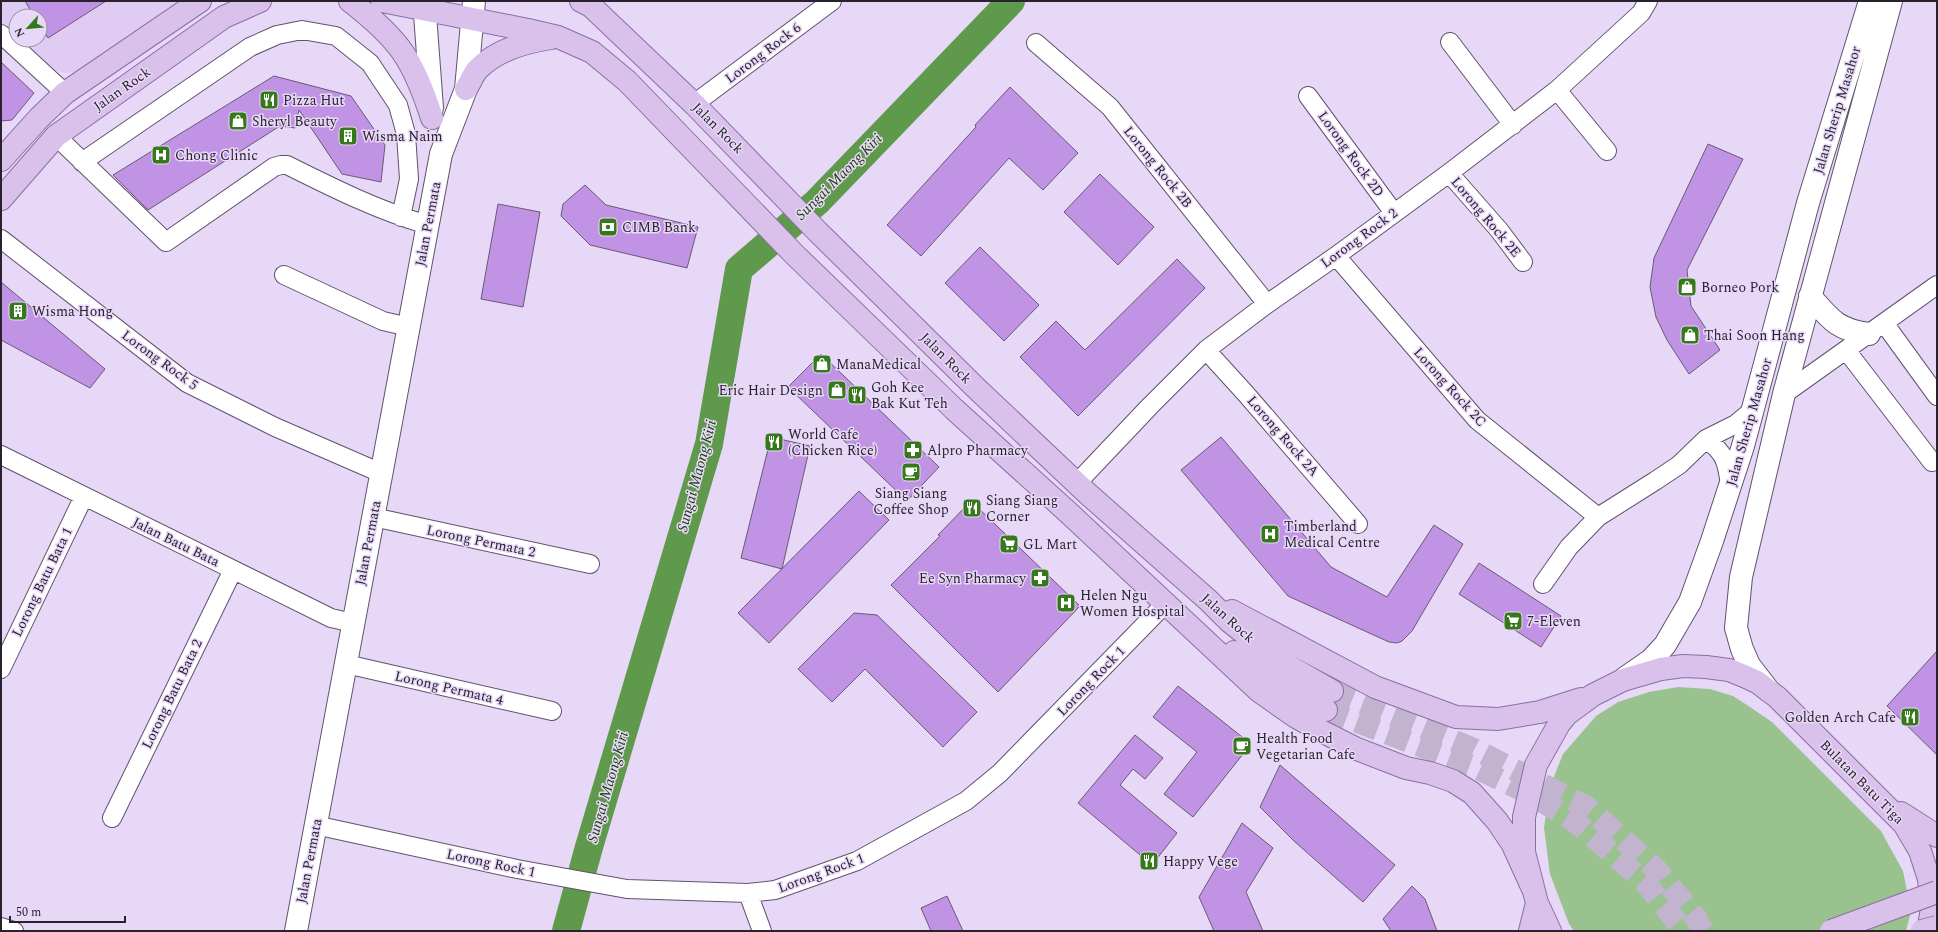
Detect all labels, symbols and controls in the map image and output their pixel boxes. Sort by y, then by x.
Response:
north arrow [8,8,48,48]
street label: Lorong Rock 6 [720,17,806,89]
text: N [10,24,29,40]
street label: Jalan Sherip Masahor [1808,43,1867,176]
street label: Jalan Rock [89,61,155,116]
restaurant icon: Pizza Hut [258,89,280,111]
place label: Pizza Hut [283,90,344,111]
street label: Jalan Rock [687,97,749,159]
street label: Lorong Rock 2D [1313,107,1389,201]
shop icon: Sheryl Beauty [227,110,249,132]
place label: Sheryl Beauty [252,111,338,132]
street label: Lorong Rock 2B [1118,122,1198,212]
building icon: Wisma Naim [337,125,359,147]
place label: Wisma Naim [362,126,443,147]
water label: Sungai Maong Kiri [790,128,888,226]
hospital icon: Chong Clinic [150,144,172,166]
place label: Chong Clinic [175,145,258,166]
street label: Lorong Rock 2E [1446,172,1526,262]
street label: Jalan Permata [409,180,447,268]
street label: Lorong Rock 2 [1316,203,1402,273]
bank icon: CIMB Bank [597,216,619,238]
place label: CIMB Bank [622,217,696,238]
shop icon: Borneo Pork [1676,276,1698,298]
place label: Borneo Pork [1701,277,1779,298]
building icon: Wisma Hong [7,300,29,322]
place label: Wisma Hong [32,301,113,322]
shop icon: Thai Soon Hang [1679,324,1701,346]
street label: Lorong Rock 5 [117,325,203,395]
place label: Thai Soon Hang [1704,325,1805,346]
street label: Jalan Rock [915,327,977,389]
street label: Lorong Rock 2C [1408,343,1492,431]
shop icon: ManaMedical [811,353,833,375]
place label: ManaMedical [836,354,921,375]
street label: Jalan Sherip Masahor [1721,355,1777,489]
place label: Goh Kee Bak Kut Teh [871,377,948,414]
shop icon: Eric Hair Design [826,379,848,401]
place label: Eric Hair Design [718,380,823,401]
restaurant icon: Goh Kee Bak Kut Teh [846,384,868,406]
street label: Lorong Rock 2A [1242,391,1324,481]
water label: Sungai Maong Kiri [671,417,723,535]
place label: World Cafe (Chicken Rice) [788,424,877,461]
restaurant icon: World Cafe (Chicken Rice) [763,431,785,453]
pharmacy icon: Alpro Pharmacy [902,439,924,461]
place label: Alpro Pharmacy [927,440,1029,461]
cafe icon: Siang Siang Coffee Shop [900,461,922,483]
place label: Siang Siang Coffee Shop [873,483,949,520]
place label: Siang Siang Corner [986,490,1058,527]
restaurant icon: Siang Siang Corner [961,497,983,519]
street label: Jalan Permata [349,499,387,587]
street label: Jalan Batu Bata [129,512,223,572]
place label: Timberland Medical Centre [1284,516,1380,553]
street label: Lorong Permata 2 [425,519,537,563]
hospital icon: Timberland Medical Centre [1259,523,1281,545]
street label: Lorong Batu Bata 1 [6,524,78,640]
supermarket icon: GL Mart [998,533,1020,555]
place label: GL Mart [1023,534,1077,555]
pharmacy icon: Ee Syn Pharmacy [1029,567,1051,589]
place label: Ee Syn Pharmacy [919,568,1027,589]
place label: Helen Ngu Women Hospital [1080,585,1185,622]
street label: Jalan Rock [1197,588,1260,648]
hospital icon: Helen Ngu Women Hospital [1055,592,1077,614]
supermarket icon: 7-Eleven [1502,610,1524,632]
place label: 7-Eleven [1527,611,1581,632]
street label: Lorong Batu Bata 2 [136,636,208,752]
street label: Lorong Rock 1 [1052,641,1130,721]
street label: Lorong Permata 4 [393,665,505,711]
restaurant icon: Golden Arch Cafe [1899,706,1921,728]
place label: Golden Arch Cafe [1784,707,1896,728]
place label: Health Food Vegetarian Cafe [1256,728,1356,765]
water label: Sungai Maong Kiri [581,729,635,845]
cafe icon: Health Food Vegetarian Cafe [1231,735,1253,757]
street label: Bulatan Batu Tiga [1815,735,1909,829]
street label: Jalan Permata [290,817,328,905]
street label: Lorong Rock 1 [444,843,538,883]
street label: Lorong Rock 1 [775,848,867,898]
restaurant icon: Happy Vege [1138,850,1160,872]
place label: Happy Vege [1163,851,1238,872]
scale bar [10,898,125,924]
text: 50 m [16,903,41,922]

